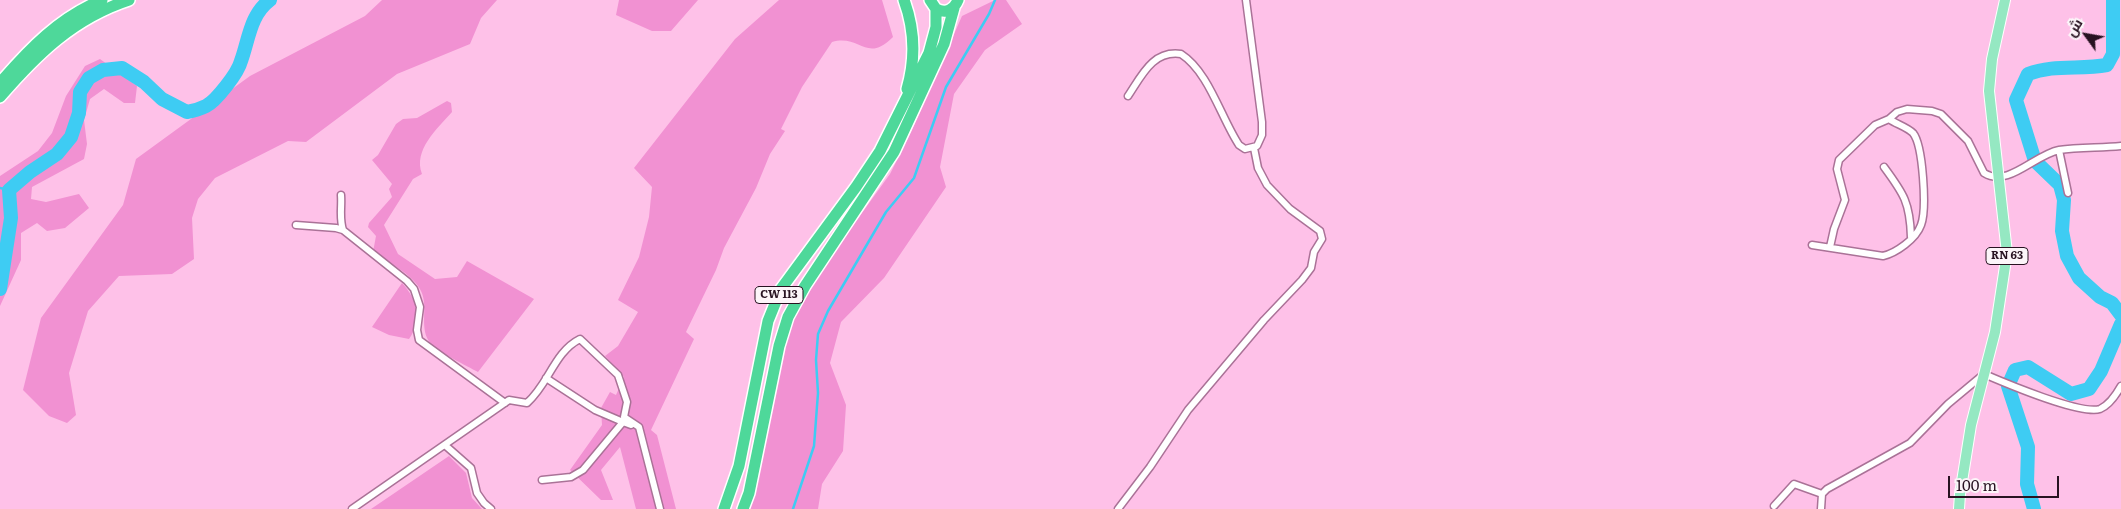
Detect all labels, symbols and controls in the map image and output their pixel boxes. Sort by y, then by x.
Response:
north arrow [2061,10,2111,60]
text: ش [2060,14,2087,40]
road number: RN 63 [1986,248,2028,264]
road number: CW 113 [755,286,803,304]
scale bar [1951,466,2062,498]
text: 100 m [1956,473,1997,496]

